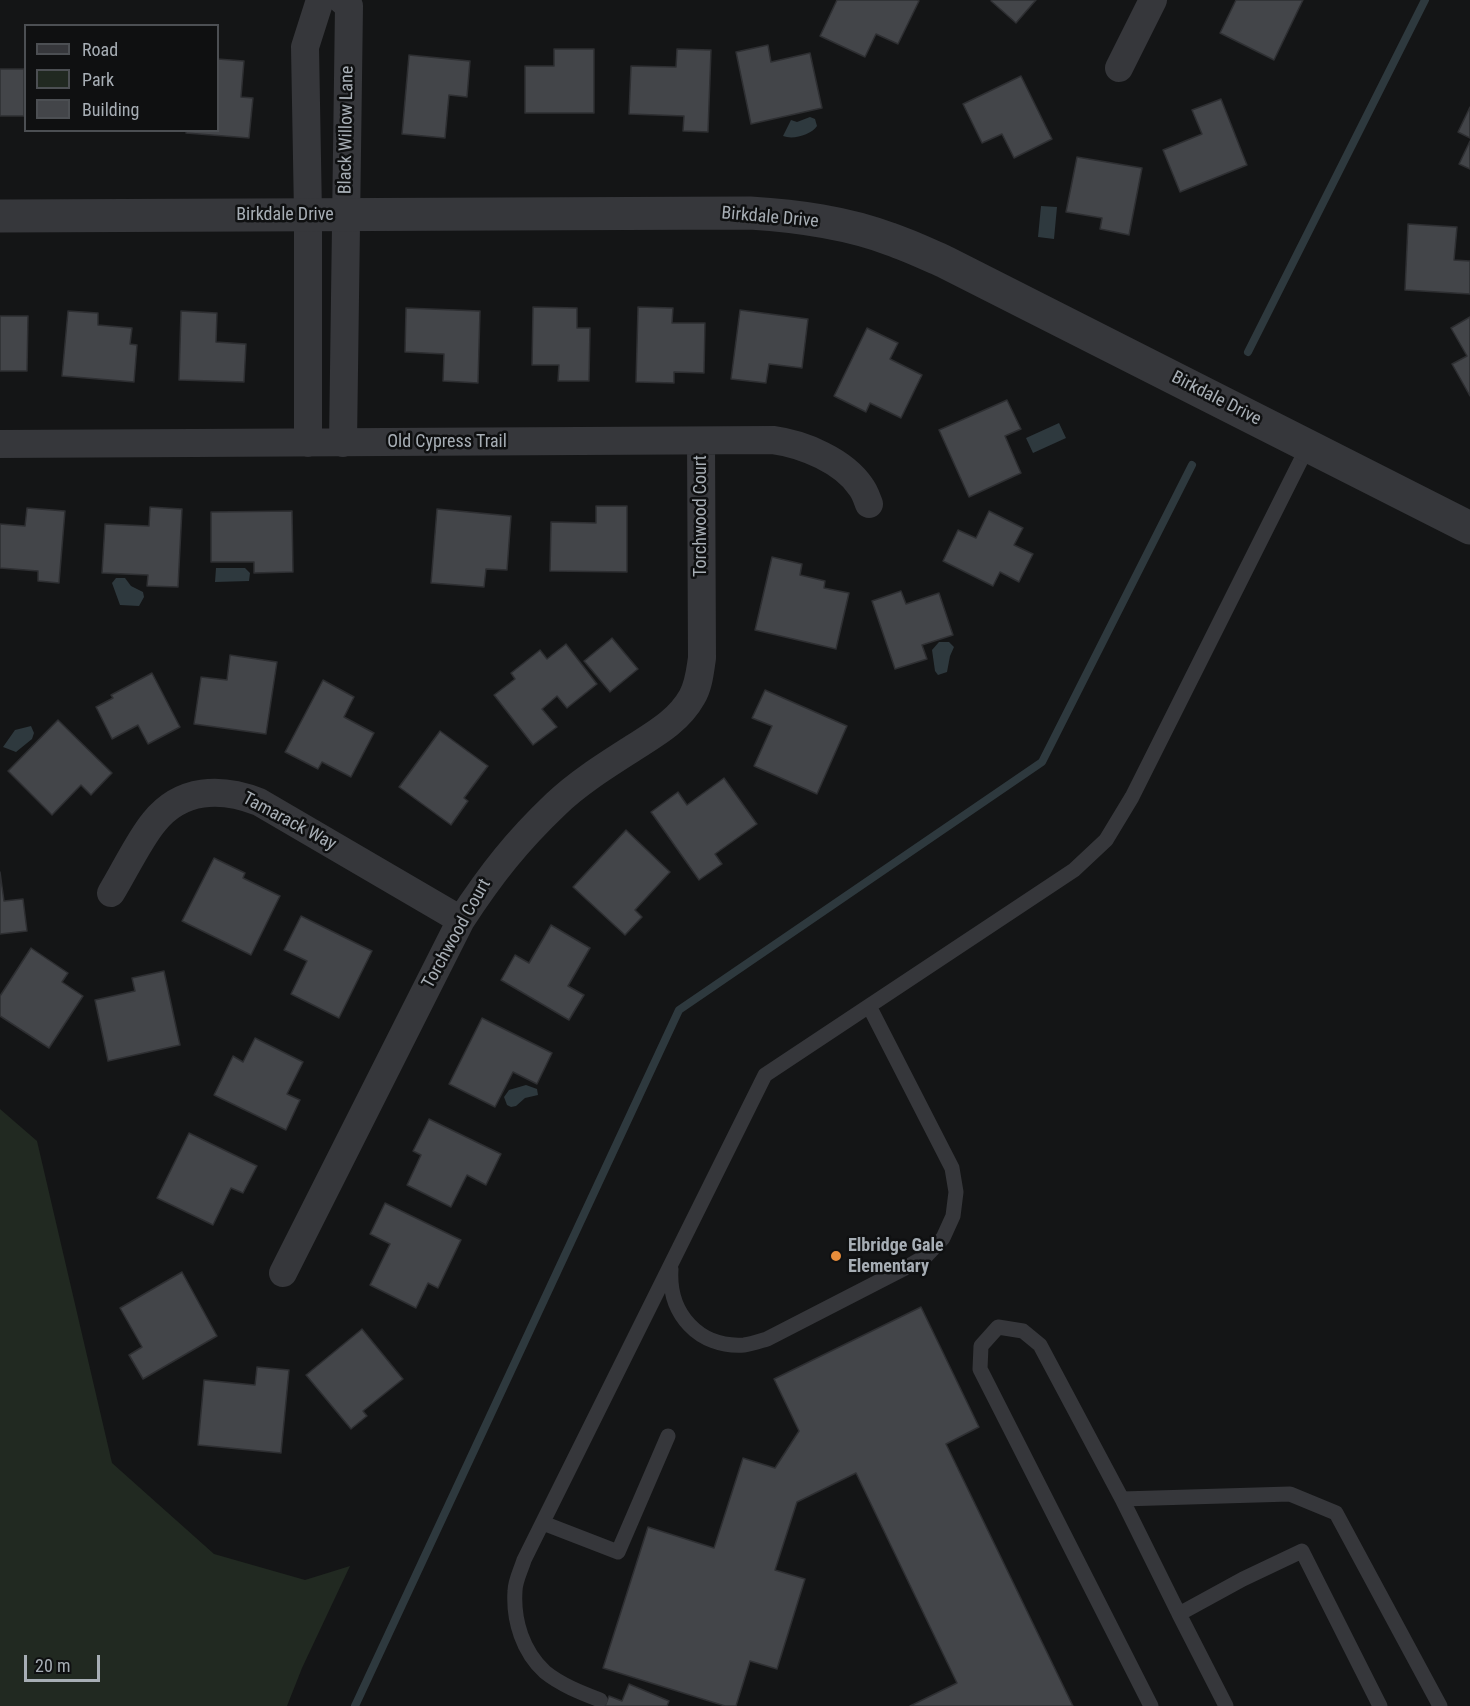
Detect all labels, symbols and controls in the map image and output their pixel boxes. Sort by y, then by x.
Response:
legend [24,24,219,132]
text: Road [82,39,118,60]
street label: Black Willow Lane [335,66,359,194]
text: Park [82,69,114,90]
text: Building [82,99,139,120]
street label: Birkdale Drive [720,203,820,233]
street label: Birkdale Drive [236,204,334,226]
street label: Birkdale Drive [1168,367,1264,431]
street label: Old Cypress Trail [387,431,507,453]
street label: Torchwood Court [690,455,712,577]
street label: Tamarack Way [239,788,339,856]
street label: Torchwood Court [418,875,496,993]
place label: Elbridge Gale Elementary [848,1235,944,1278]
marker: Elbridge Gale Elementary [829,1249,843,1263]
scale bar [27,1643,104,1681]
text: 20 m [35,1655,70,1676]

